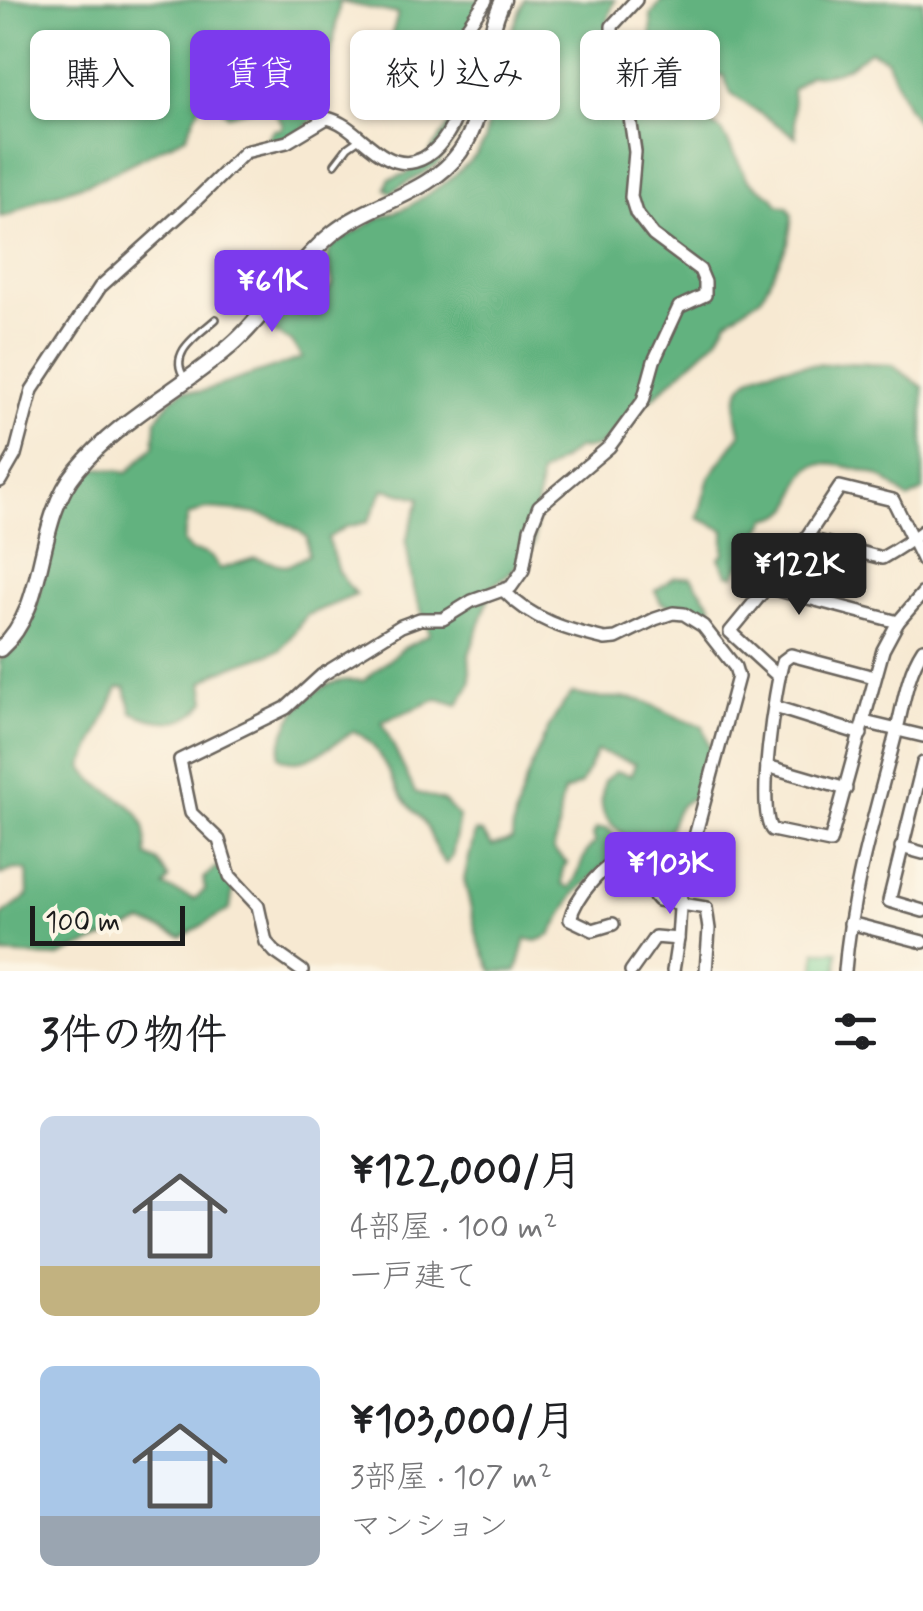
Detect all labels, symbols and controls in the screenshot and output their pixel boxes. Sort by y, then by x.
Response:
chip: 購入 [30,30,170,120]
chip: 賃貸 [190,30,330,120]
chip: 絞り込み [350,30,560,120]
chip: 新着 [580,30,720,120]
pin: ¥61K [213,250,331,335]
text: ¥61K [236,261,308,303]
pin: ¥122K [729,533,869,618]
text: ¥122K [753,544,845,586]
pin: ¥103K [600,832,740,917]
text: ¥103K [627,843,713,885]
scale bar [30,901,185,946]
text: 100 m [45,905,120,942]
icon: filters [828,1004,883,1059]
text: 3件の物件 [40,1009,227,1064]
text: ¥122,000/月 [350,1145,582,1200]
icon: home [120,1156,240,1276]
text: 4部屋 · 100 m² [350,1207,557,1249]
text: 一戸建て [350,1256,478,1298]
text: ¥103,000/月 [350,1395,576,1450]
icon: home [120,1406,240,1526]
text: 3部屋 · 107 m² [350,1457,552,1499]
text: マンション [350,1506,509,1548]

